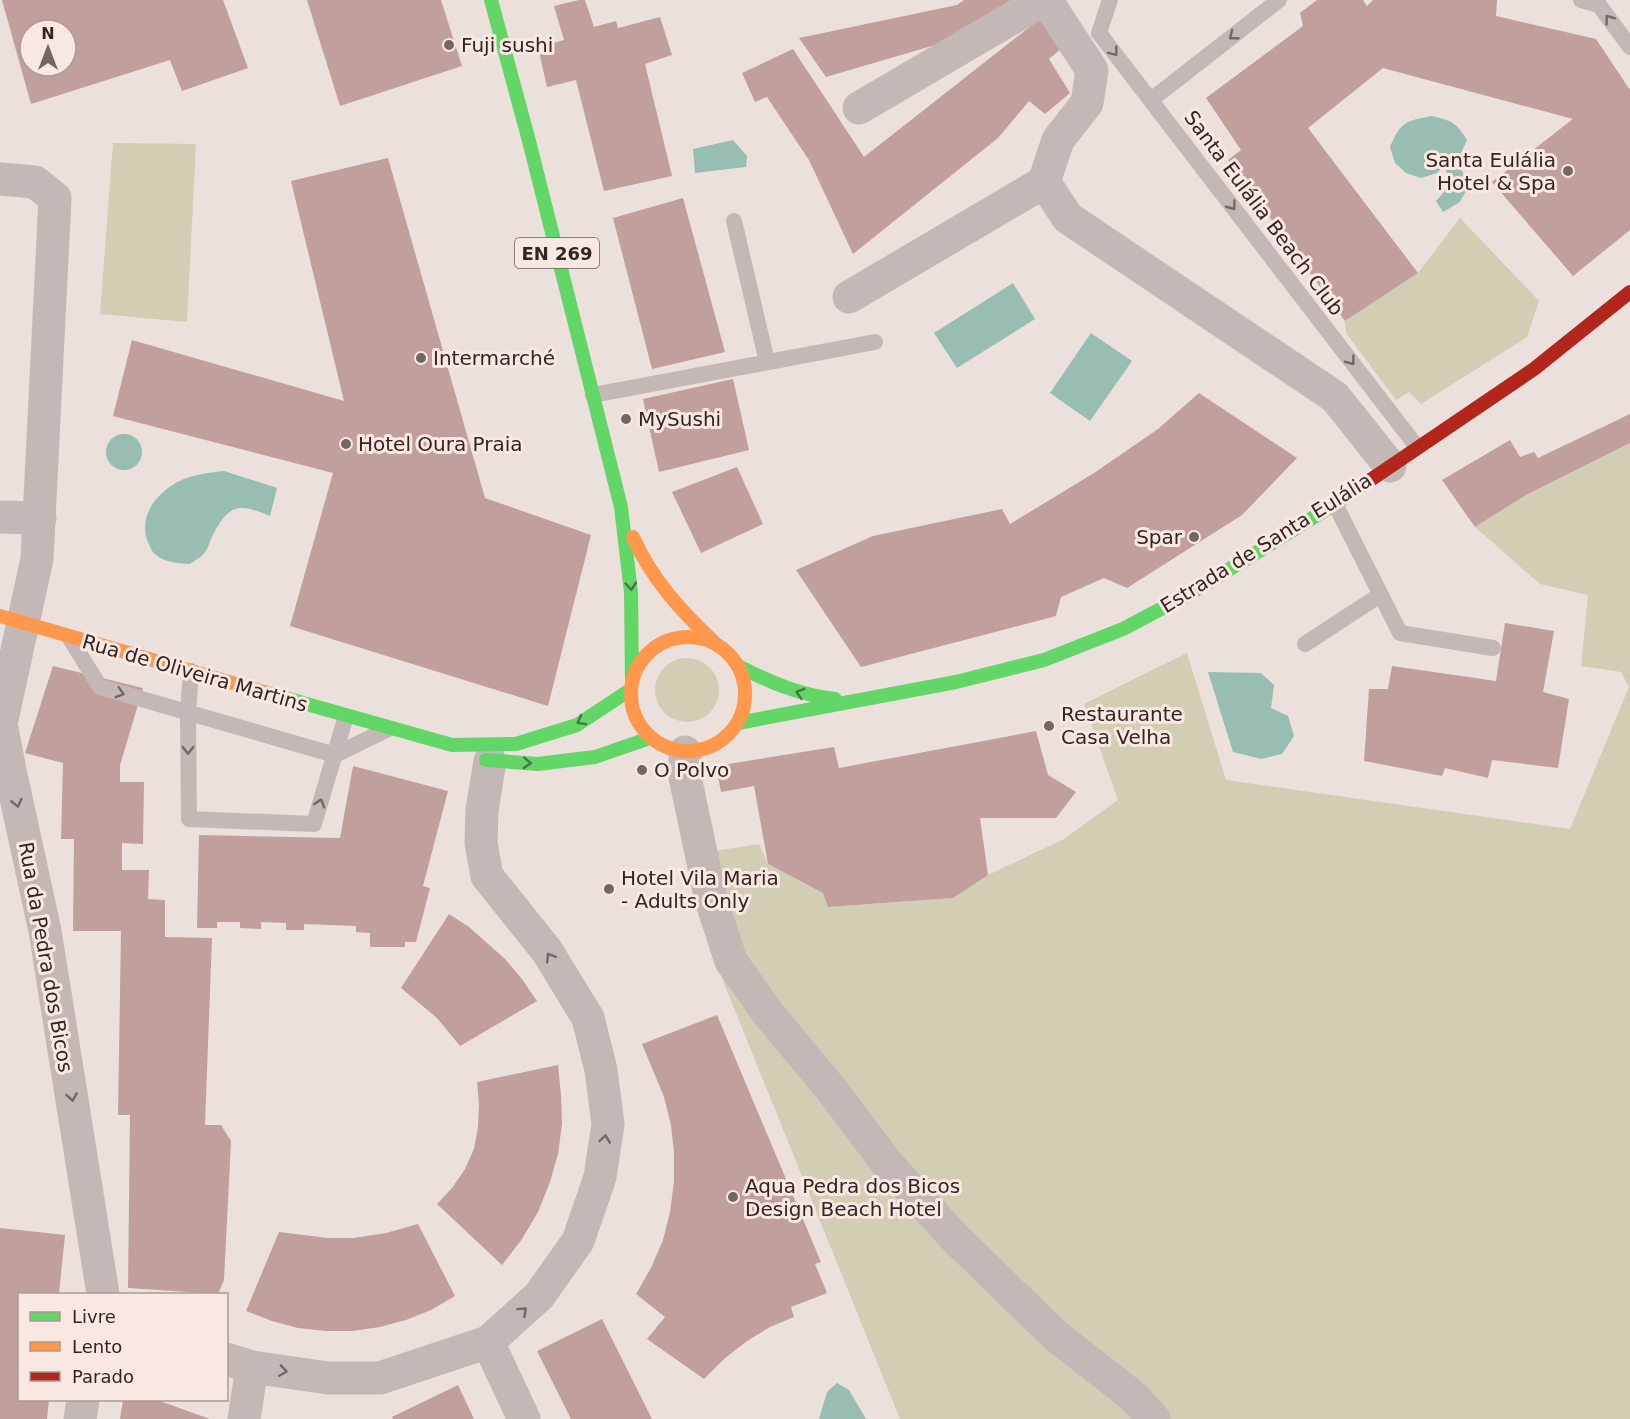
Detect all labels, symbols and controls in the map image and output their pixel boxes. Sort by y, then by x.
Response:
one-way arrow [1605,14,1616,25]
north arrow [18,18,78,78]
text: N [41,24,55,43]
one-way arrow [1229,29,1240,40]
place label: Fuji sushi [461,33,553,57]
marker: Fuji sushi [442,38,456,52]
one-way arrow [1106,45,1117,56]
street label: Santa Eulália Beach Club [1179,106,1349,320]
place label: Santa Eulália Hotel & Spa [1425,148,1556,195]
marker: Santa Eulália Hotel & Spa [1561,164,1575,178]
one-way arrow [1225,200,1236,211]
road number: EN 269 [515,238,599,268]
place label: Intermarché [433,346,555,370]
marker: Intermarché [414,351,428,365]
one-way arrow [1344,354,1355,365]
place label: MySushi [638,407,721,431]
marker: MySushi [619,412,633,426]
place label: Hotel Oura Praia [358,432,523,456]
marker: Hotel Oura Praia [339,437,353,451]
street label: Estrada de Santa Eulália [1156,468,1376,618]
place label: Spar [1136,525,1183,549]
marker: Spar [1187,530,1201,544]
one-way arrow [625,582,638,591]
street label: Rua de Oliveira Martins [80,629,310,717]
one-way arrow [114,686,125,698]
one-way arrow [795,688,806,700]
place label: Restaurante Casa Velha [1061,702,1183,749]
one-way arrow [577,714,587,726]
marker: Restaurante Casa Velha [1042,719,1056,733]
one-way arrow [182,745,195,754]
one-way arrow [523,757,532,770]
place label: O Polvo [654,758,729,782]
marker: O Polvo [635,763,649,777]
one-way arrow [10,797,23,807]
one-way arrow [313,798,325,809]
street label: Rua da Pedra dos Bicos [14,840,78,1074]
place label: Hotel Vila Maria - Adults Only [621,866,779,913]
marker: Hotel Vila Maria - Adults Only [602,882,616,896]
one-way arrow [546,953,558,963]
one-way arrow [65,1093,77,1102]
one-way arrow [599,1135,611,1144]
place label: Aqua Pedra dos Bicos Design Beach Hotel [745,1174,960,1221]
marker: Aqua Pedra dos Bicos Design Beach Hotel [726,1190,740,1204]
legend [18,1293,228,1401]
text: Livre [72,1306,116,1327]
one-way arrow [516,1307,527,1318]
text: Lento [72,1336,122,1357]
one-way arrow [279,1365,288,1377]
text: Parado [72,1366,134,1387]

